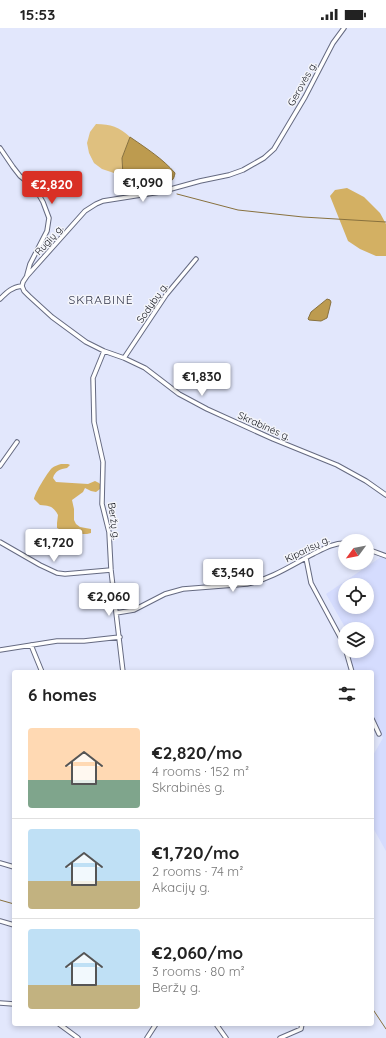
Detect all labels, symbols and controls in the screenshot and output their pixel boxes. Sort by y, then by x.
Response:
text: 15:53 [20,5,55,24]
street label: Gerovės g. [285,59,320,108]
pin: €1,090 [110,169,176,203]
pin: €2,820 [19,171,85,205]
text: €1,090 [123,174,163,190]
text: €2,820 [31,176,73,192]
street label: Rugių g. [32,222,66,258]
street label: Sodybų g. [134,280,171,326]
district label: SKRABINĖ [68,292,134,307]
pin: €1,830 [169,363,235,397]
text: €1,830 [183,368,221,384]
street label: Skrabinės g. [236,409,292,443]
street label: Beržų g. [105,502,123,541]
pin: €1,720 [21,529,87,563]
street label: Kiparisų g. [283,533,332,565]
text: €1,720 [34,534,74,550]
north arrow [338,534,374,570]
map controls [338,534,374,658]
pin: €3,540 [200,559,266,593]
text: €3,540 [212,564,254,580]
button: locate [338,578,374,614]
pin: €2,060 [76,583,142,617]
text: €2,060 [88,588,130,604]
button: layers [338,622,374,658]
icon: filters [336,683,358,705]
text: 6 homes [28,684,97,705]
text: €2,820/mo [152,742,242,763]
icon: home [60,744,108,792]
text: 4 rooms · 152 m² [152,763,249,779]
text: Skrabinės g. [152,779,225,795]
text: €1,720/mo [152,842,239,863]
icon: home [60,845,108,893]
text: 2 rooms · 74 m² [152,863,243,879]
text: Akacijų g. [152,879,210,895]
text: €2,060/mo [152,942,243,963]
icon: home [60,945,108,993]
text: 3 rooms · 80 m² [152,963,245,979]
text: Beržų g. [152,979,200,995]

